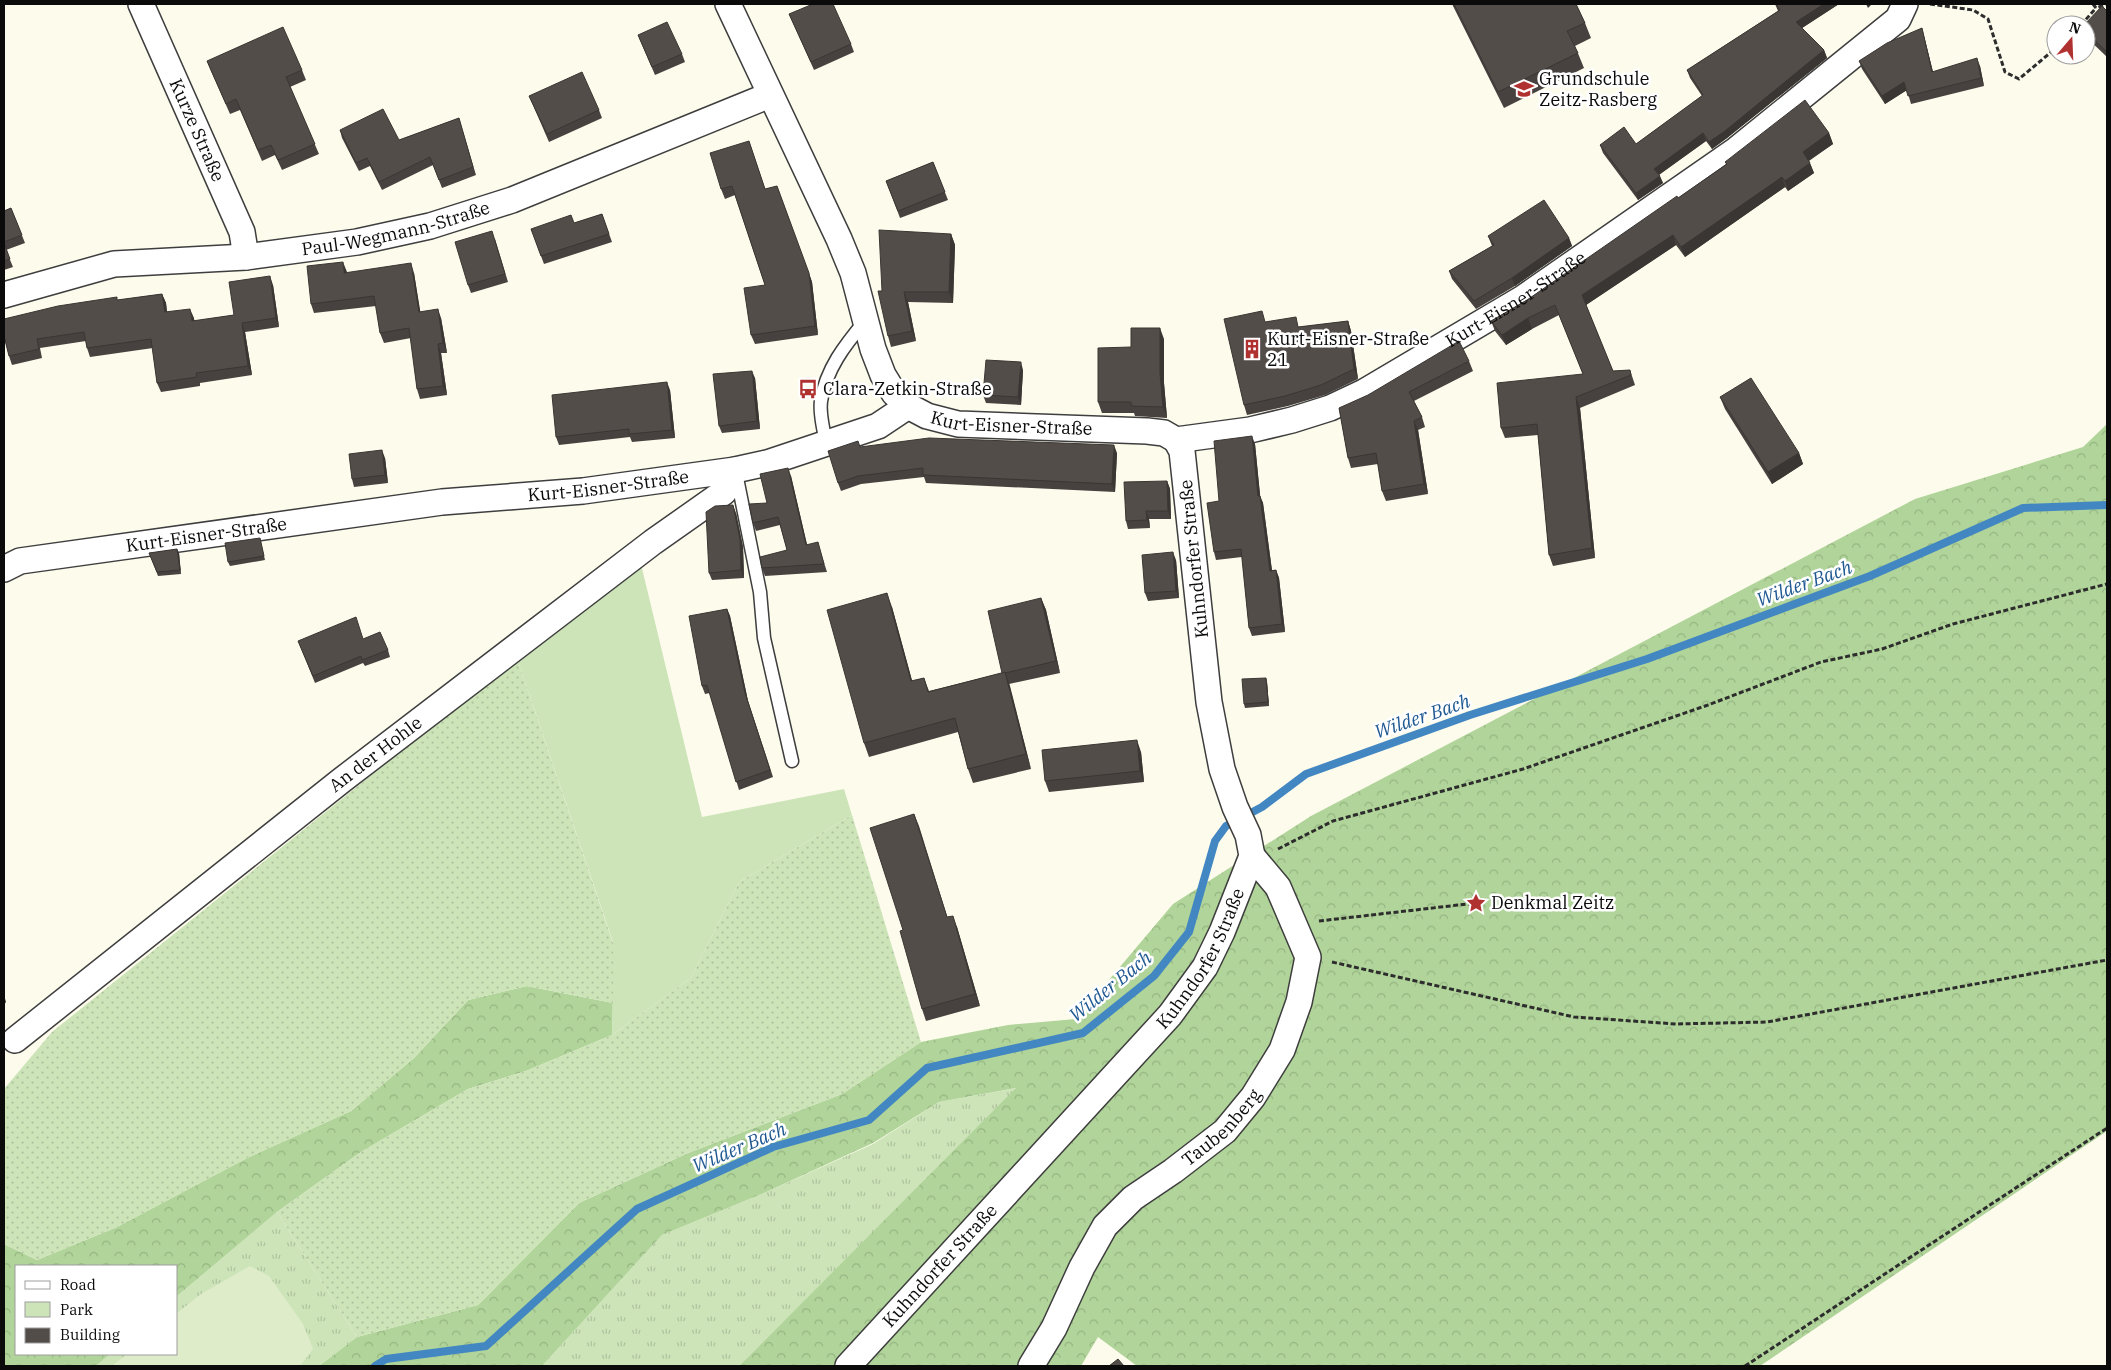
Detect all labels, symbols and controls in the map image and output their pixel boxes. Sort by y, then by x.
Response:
north arrow [2046,15,2096,65]
text: N [2067,17,2083,38]
place label: Grundschule Zeitz-Rasberg [1539,67,1657,111]
street label: Kurze Straße [165,75,230,185]
school or university icon: Grundschule Zeitz-Rasberg [1513,78,1535,100]
street label: Paul-Wegmann-Straße [300,196,493,260]
street label: Kurt-Eisner-Straße [1441,246,1590,352]
place label: Kurt-Eisner-Straße 21 [1267,327,1429,371]
building icon: Kurt-Eisner-Straße 21 [1241,338,1263,360]
place label: Clara-Zetkin-Straße [823,377,992,400]
bus stop icon: Clara-Zetkin-Straße [797,378,819,400]
street label: Kurt-Eisner-Straße [928,405,1093,440]
street label: Kurt-Eisner-Straße [527,465,690,506]
street label: Kuhndorfer Straße [1174,479,1213,639]
street label: Kurt-Eisner-Straße [124,512,288,557]
water label: Wilder Bach [1753,554,1855,611]
water label: Wilder Bach [1371,688,1474,744]
street label: An der Hohle [324,711,426,797]
street label: Kuhndorfer Straße [1151,885,1249,1034]
place label: Denkmal Zeitz [1491,891,1614,914]
place icon: Denkmal Zeitz [1465,892,1487,914]
water label: Wilder Bach [1064,945,1157,1027]
street label: Taubenberg [1177,1084,1266,1171]
water label: Wilder Bach [688,1116,790,1178]
street label: Kuhndorfer Straße [877,1199,1002,1332]
legend [15,1265,178,1355]
text: Road [60,1275,96,1294]
text: Park [60,1300,93,1319]
text: Building [60,1325,120,1344]

